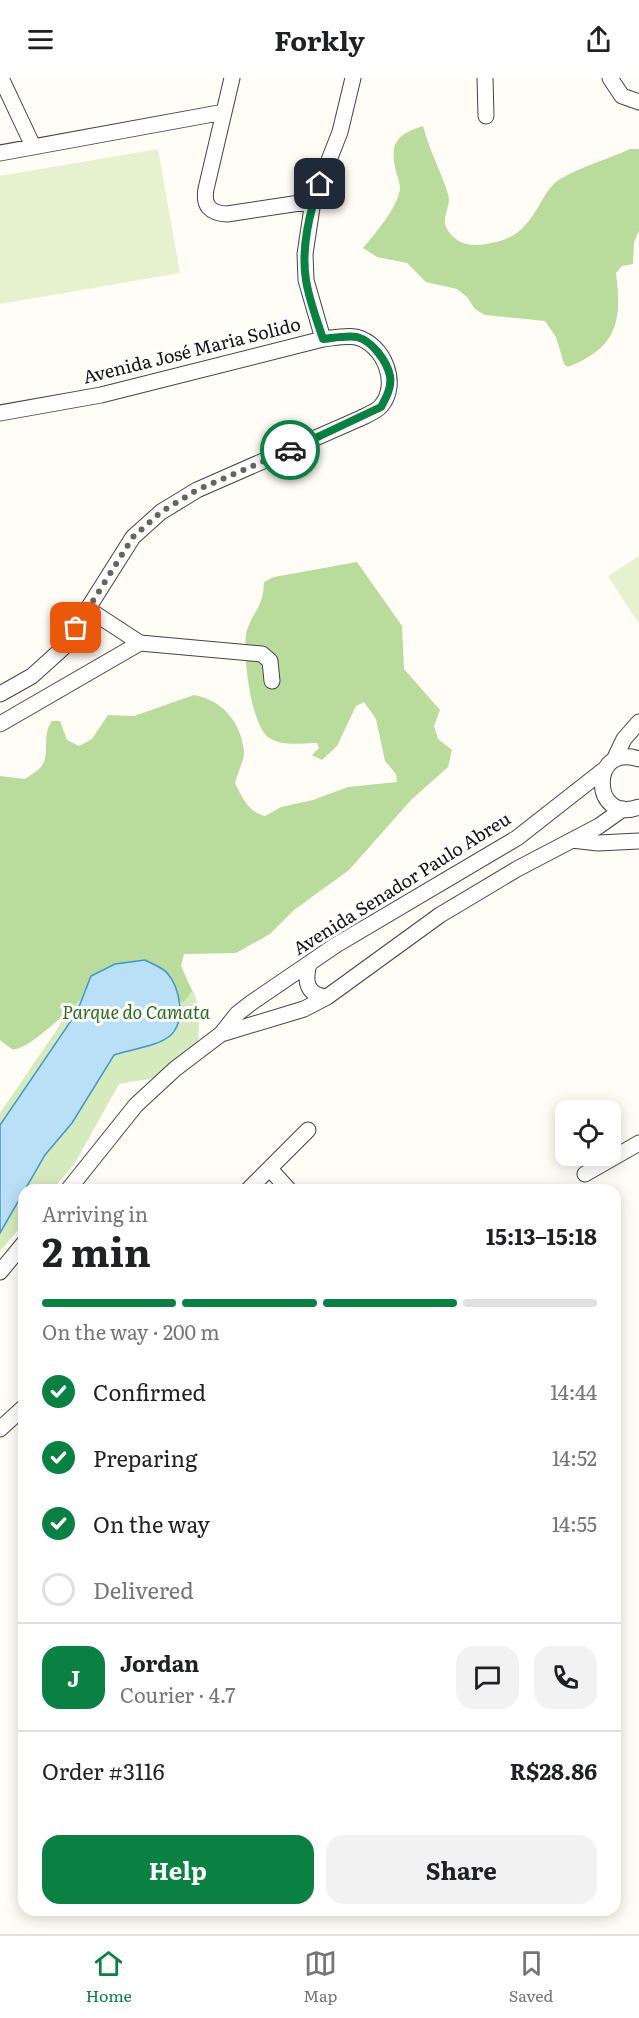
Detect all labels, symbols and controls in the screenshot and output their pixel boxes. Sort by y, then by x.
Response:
text: Forkly [274,19,365,59]
icon: menu [24,23,57,56]
icon: share [582,23,615,56]
pin [294,158,345,209]
icon: home [303,167,336,200]
street label: Avenida José Maria Solido [80,309,303,390]
courier [260,420,320,480]
icon: car [274,434,307,467]
pin [50,602,101,653]
icon: bag [59,611,92,644]
street label: Avenida Senador Paulo Abreu [287,804,515,961]
park label: Parque do Camata [62,998,211,1025]
map controls [555,1100,621,1166]
button: locate [555,1100,621,1166]
text: Arriving in [42,1198,148,1228]
text: 15:13–15:18 [486,1219,597,1252]
text: 2 min [42,1221,151,1279]
text: On the way · 200 m [42,1316,220,1346]
icon: check [42,1375,75,1408]
text: Confirmed [93,1375,206,1408]
text: 14:44 [550,1376,597,1406]
icon: check [42,1441,75,1474]
text: Preparing [93,1441,197,1474]
text: 14:52 [552,1442,597,1472]
icon: check [42,1507,75,1540]
text: On the way [93,1507,210,1540]
text: 14:55 [552,1508,597,1538]
text: Delivered [93,1573,194,1606]
text: Jordan [120,1646,199,1679]
button: chat [456,1646,519,1709]
button: phone [534,1646,597,1709]
text: J [67,1661,80,1694]
text: Courier · 4.7 [120,1679,235,1709]
text: Order #3116 [42,1754,165,1787]
text: R$28.86 [510,1754,597,1787]
button: Help [42,1835,314,1904]
button: Share [326,1835,597,1904]
tab: Home [86,1947,132,2007]
tab: Map [303,1947,337,2007]
tab: Saved [509,1947,553,2007]

